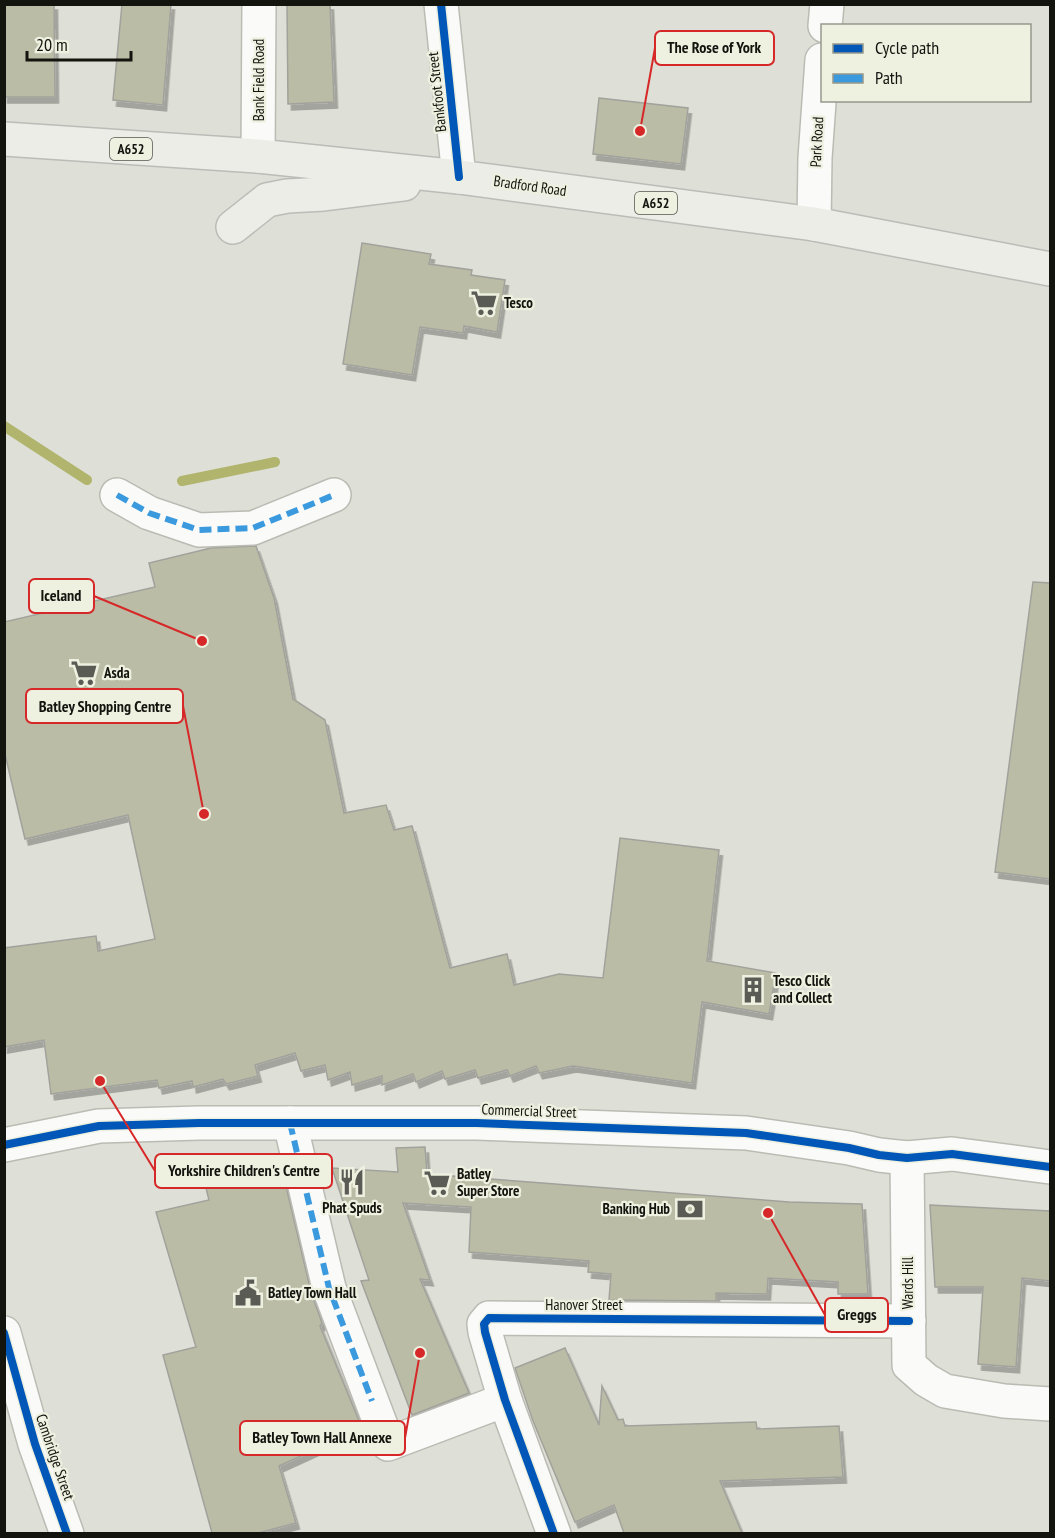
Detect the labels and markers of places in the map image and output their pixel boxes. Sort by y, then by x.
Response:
callout: The Rose of York [655,31,774,65]
supermarket icon: Tesco [469,288,499,318]
place label: Tesco [504,293,533,312]
callout: Iceland [29,579,94,613]
supermarket icon: Asda [69,658,99,688]
place label: Asda [103,663,130,682]
callout: Batley Shopping Centre [26,689,183,723]
place label: Tesco Click and Collect [773,971,833,1007]
building icon: Tesco Click and Collect [738,975,768,1005]
callout: Yorkshire Children's Centre [155,1154,332,1188]
place label: Batley Super Store [457,1164,519,1200]
restaurant icon: Phat Spuds [337,1167,367,1197]
supermarket icon: Batley Super Store [422,1168,452,1198]
bank icon: Banking Hub [675,1194,705,1224]
place label: Phat Spuds [322,1198,382,1217]
place label: Banking Hub [602,1199,670,1218]
public building icon: Batley Town Hall [233,1278,263,1308]
place label: Batley Town Hall [268,1283,357,1302]
callout: Greggs [825,1298,888,1332]
callout: Batley Town Hall Annexe [240,1421,405,1455]

